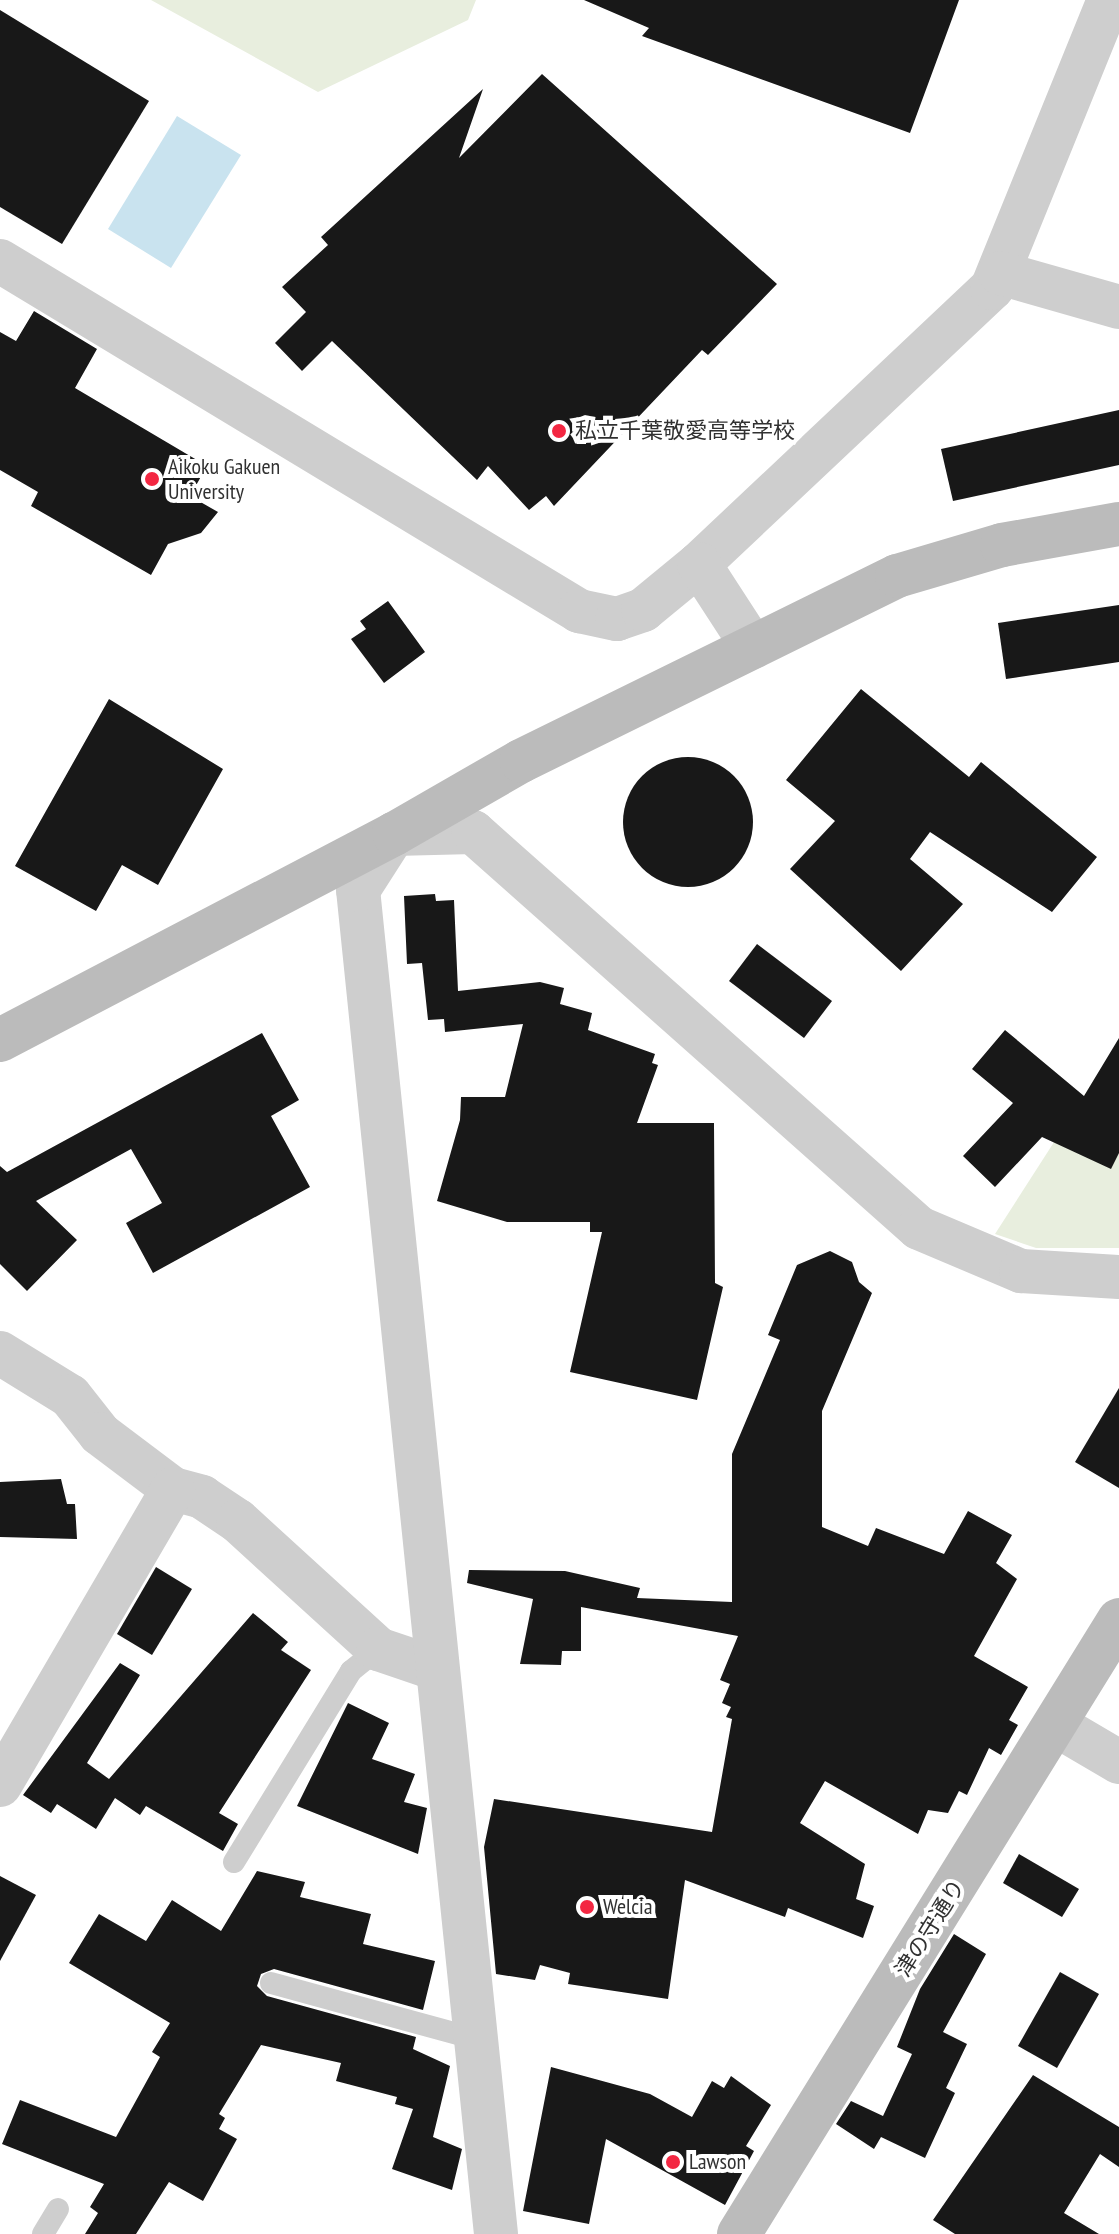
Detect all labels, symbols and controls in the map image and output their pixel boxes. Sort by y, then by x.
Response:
place label: 私立千葉敬愛高等学校 [575,418,795,444]
marker: 私立千葉敬愛高等学校 [550,422,568,440]
place label: Aikoku Gakuen University [168,453,280,504]
marker: Aikoku Gakuen University [143,470,161,488]
street label: 津の守通り [890,1874,970,1982]
place label: Welcia [603,1894,653,1920]
marker: Welcia [578,1898,596,1916]
place label: Lawson [689,2149,746,2175]
marker: Lawson [664,2153,682,2171]

